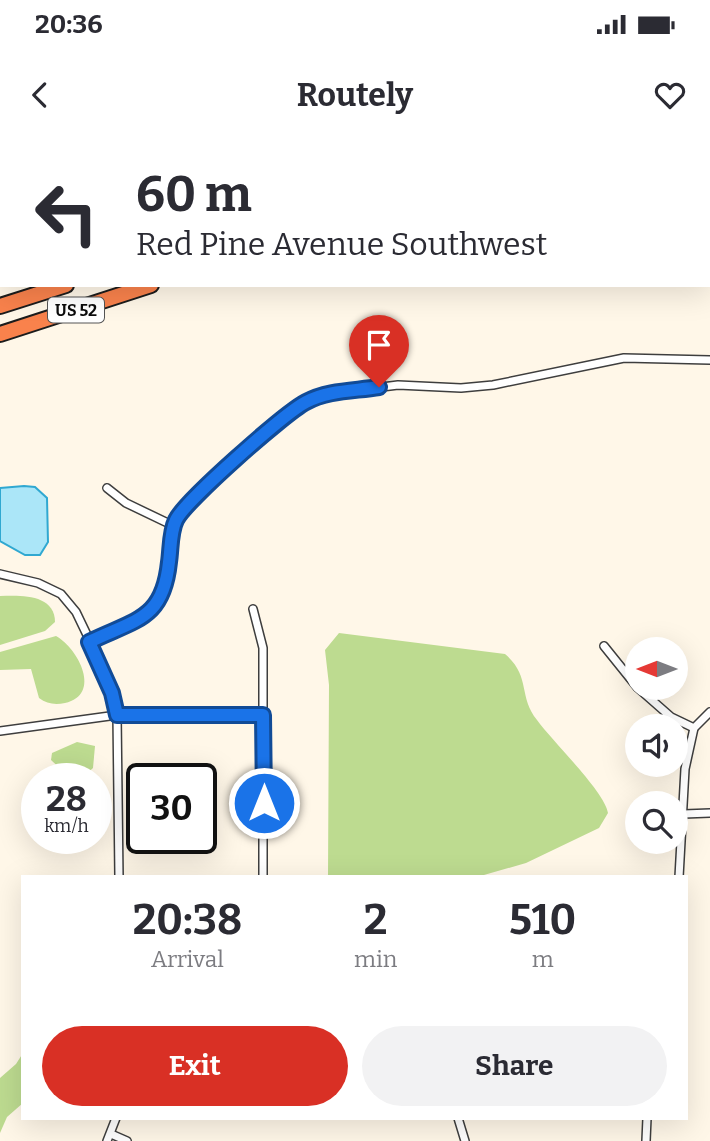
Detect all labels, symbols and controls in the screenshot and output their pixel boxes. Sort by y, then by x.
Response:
text: 20:36 [35,9,103,40]
icon: back [21,76,59,114]
text: Routely [297,76,413,114]
icon: heart [651,76,689,114]
text: 60 m [136,165,252,224]
icon: left [21,168,112,259]
text: Red Pine Avenue Southwest [136,225,547,263]
road number: US 52 [48,298,104,322]
pin [349,315,409,387]
icon: arrive [360,326,398,364]
north arrow [625,637,688,700]
map controls [625,637,688,854]
button: sound [625,714,688,777]
speed limit sign: 30 [126,763,217,854]
position arrow [227,766,301,840]
text: 28 [46,778,87,820]
button: search [625,791,688,854]
text: km/h [44,815,89,837]
text: 20:38 [133,895,242,945]
text: 2 [364,895,387,945]
text: 510 [509,895,576,945]
text: Arrival [151,945,224,973]
text: min [354,945,397,973]
text: m [532,945,554,973]
button: Exit [42,1026,348,1106]
button: Share [362,1026,667,1106]

